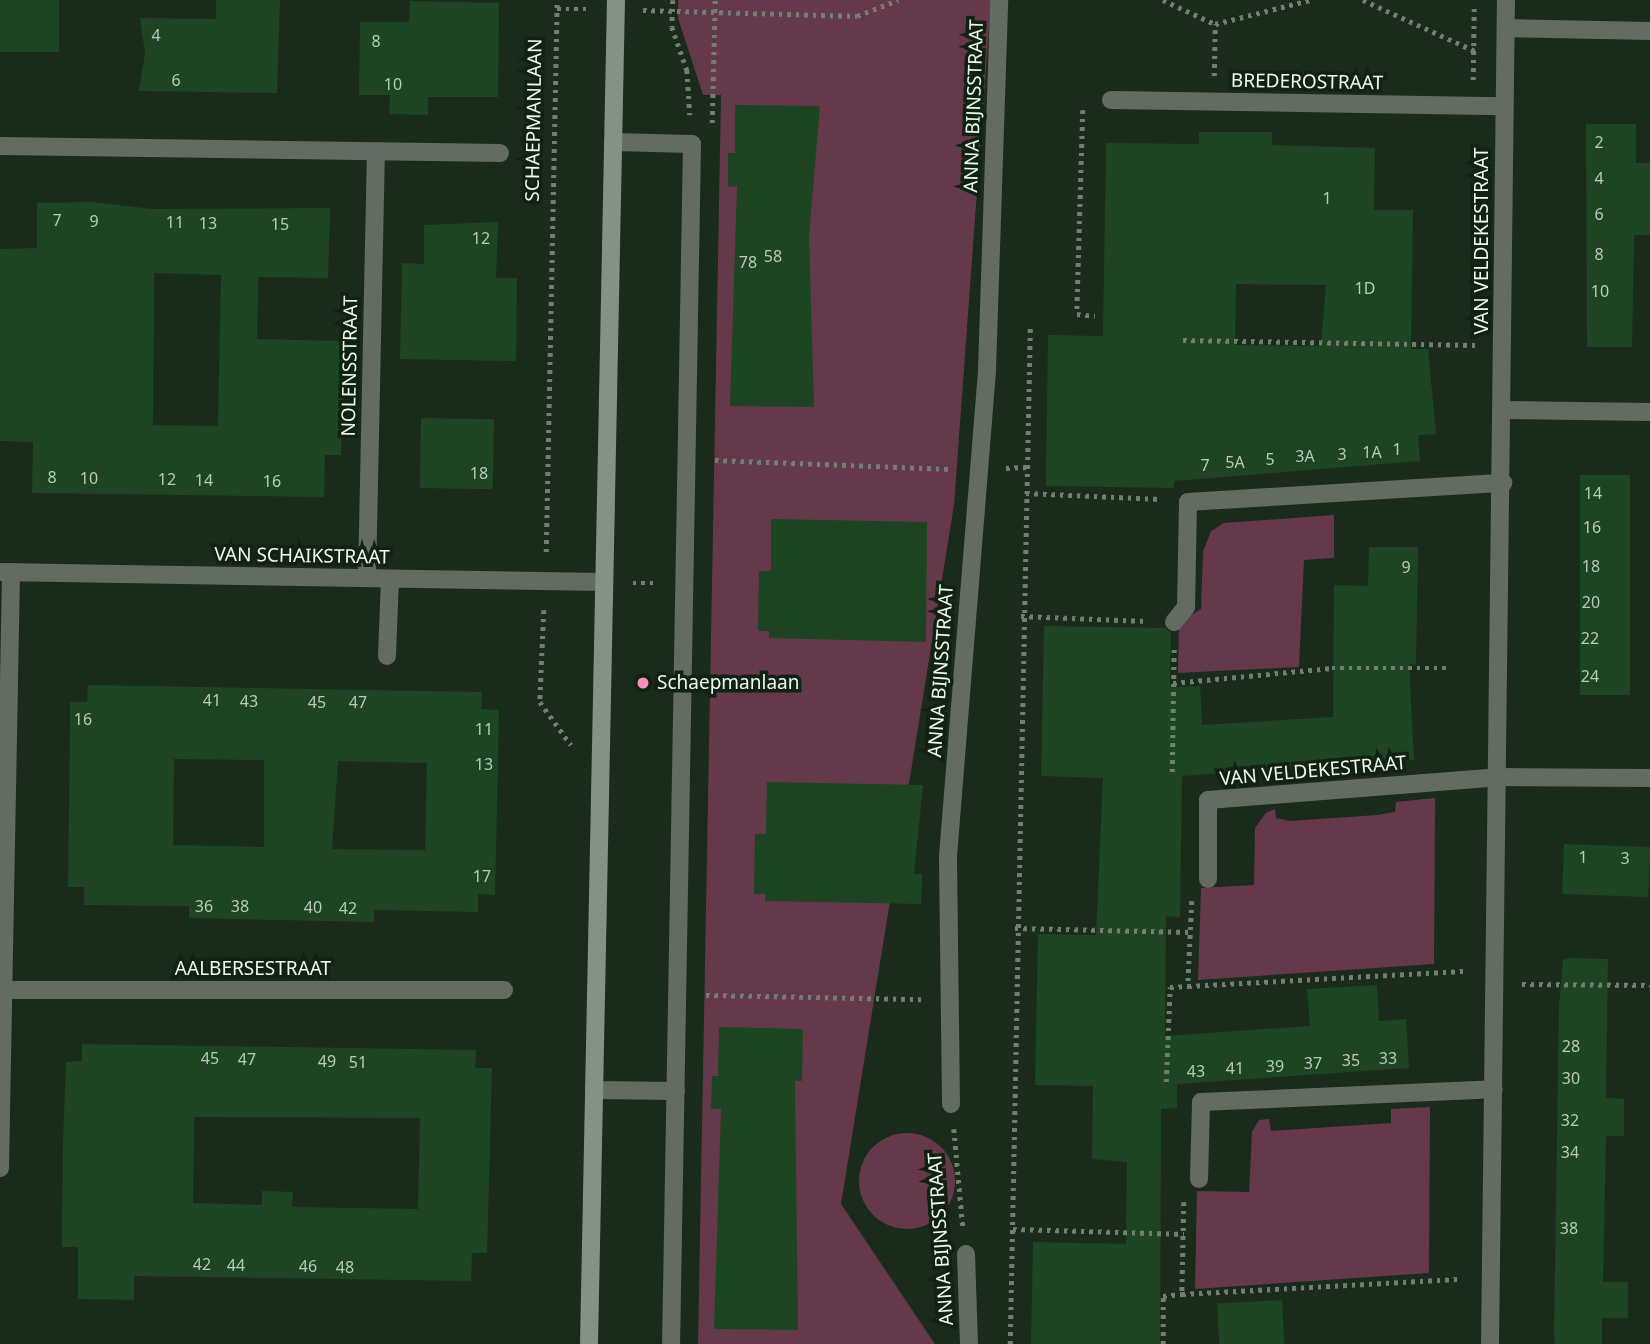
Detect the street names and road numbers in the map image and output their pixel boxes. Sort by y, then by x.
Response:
street label: ANNA BIJNSSTRAAT [960,19,988,193]
street label: SCHAEPMANLAAN [521,38,547,202]
street label: BREDEROSTRAAT [1231,69,1383,95]
street label: VAN VELDEKESTRAAT [1471,147,1493,335]
street label: NOLENSSTRAAT [337,295,363,437]
street label: VAN SCHAIKSTRAAT [214,543,390,569]
street label: ANNA BIJNSSTRAAT [924,584,958,758]
street label: VAN VELDEKESTRAAT [1219,751,1407,791]
street label: AALBERSESTRAAT [175,958,331,980]
street label: ANNA BIJNSSTRAAT [924,1152,958,1326]

